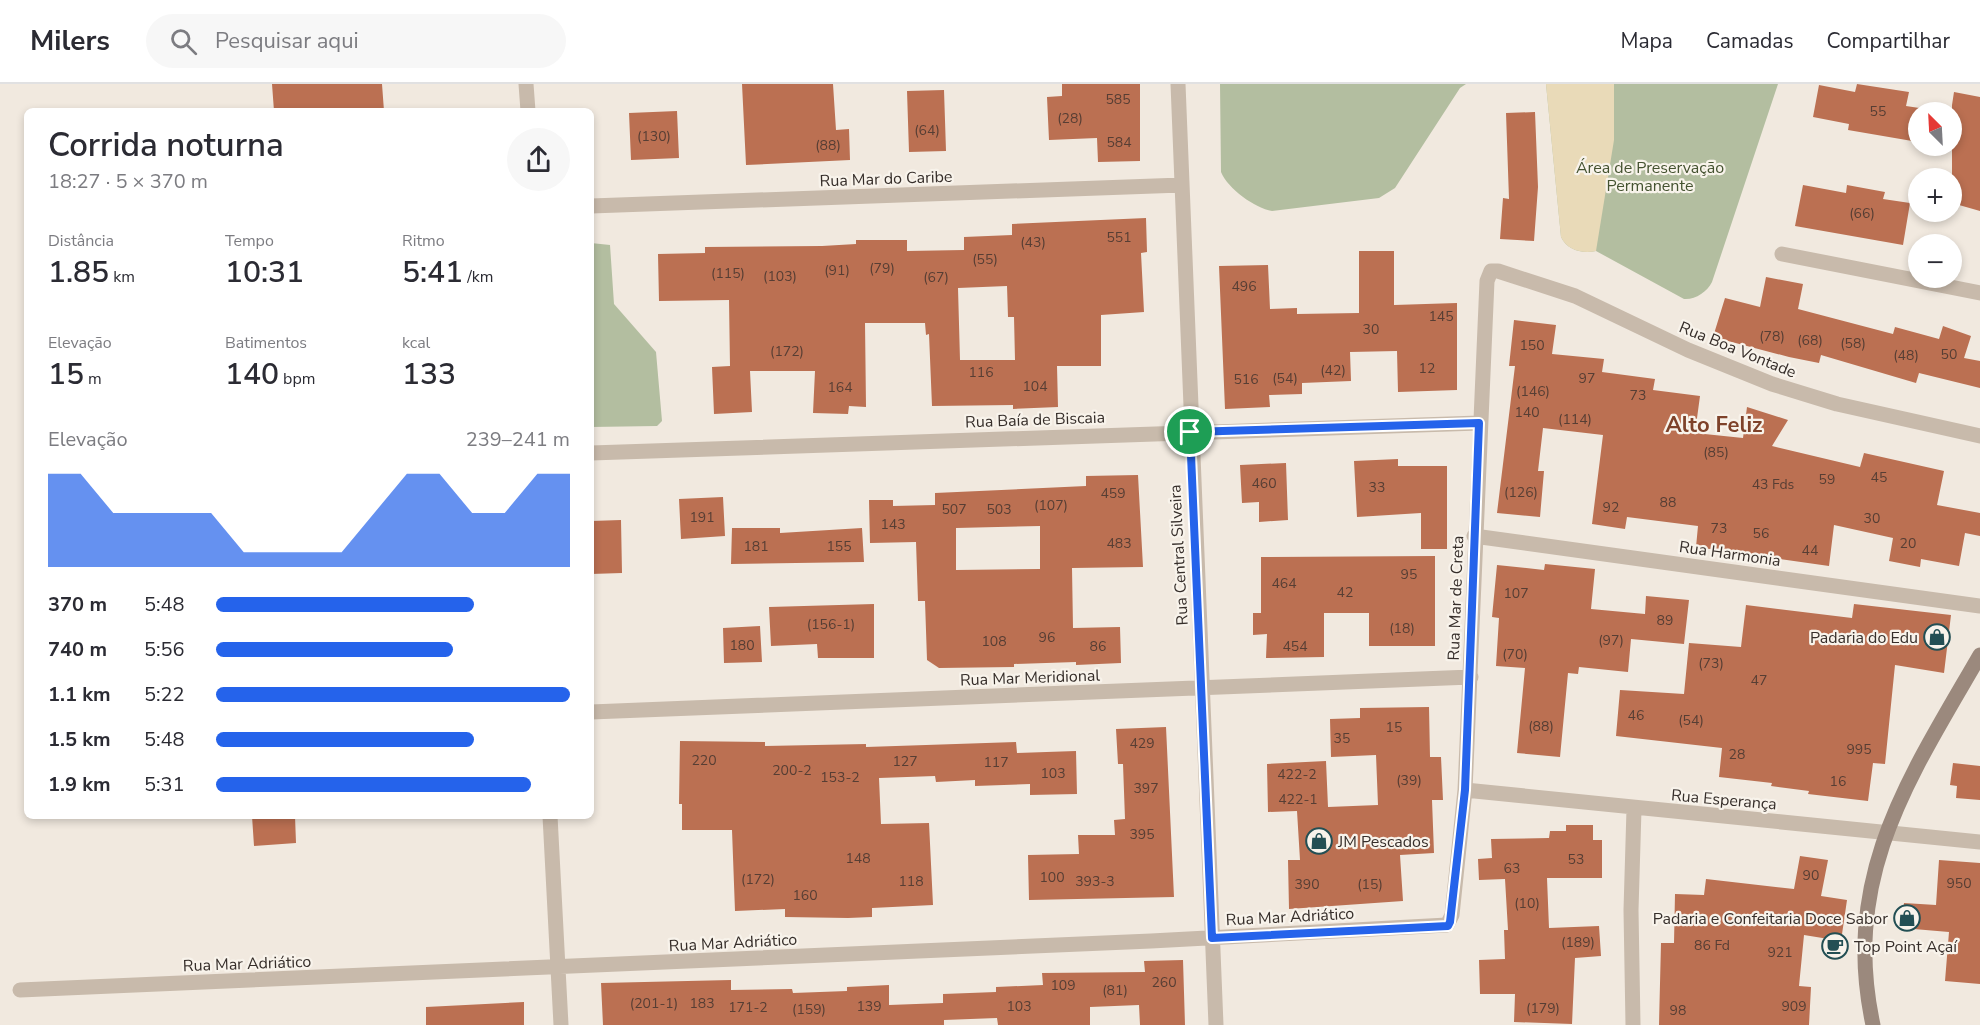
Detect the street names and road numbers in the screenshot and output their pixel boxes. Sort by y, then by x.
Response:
street label: Rua Mar do Caribe [819,166,953,192]
street label: Rua Boa Vontade [1676,316,1799,383]
street label: Rua Baía de Biscaia [965,407,1105,433]
street label: Rua Central Silveira [1164,484,1194,626]
street label: Rua Mar de Creta [1443,535,1469,661]
street label: Rua Harmonia [1678,536,1782,572]
street label: Rua Mar Meridional [960,665,1101,691]
street label: Rua Esperança [1670,784,1778,816]
street label: Rua Mar Adriático [1225,903,1355,931]
street label: Rua Mar Adriático [668,929,798,957]
street label: Rua Mar Adriático [182,951,312,977]

